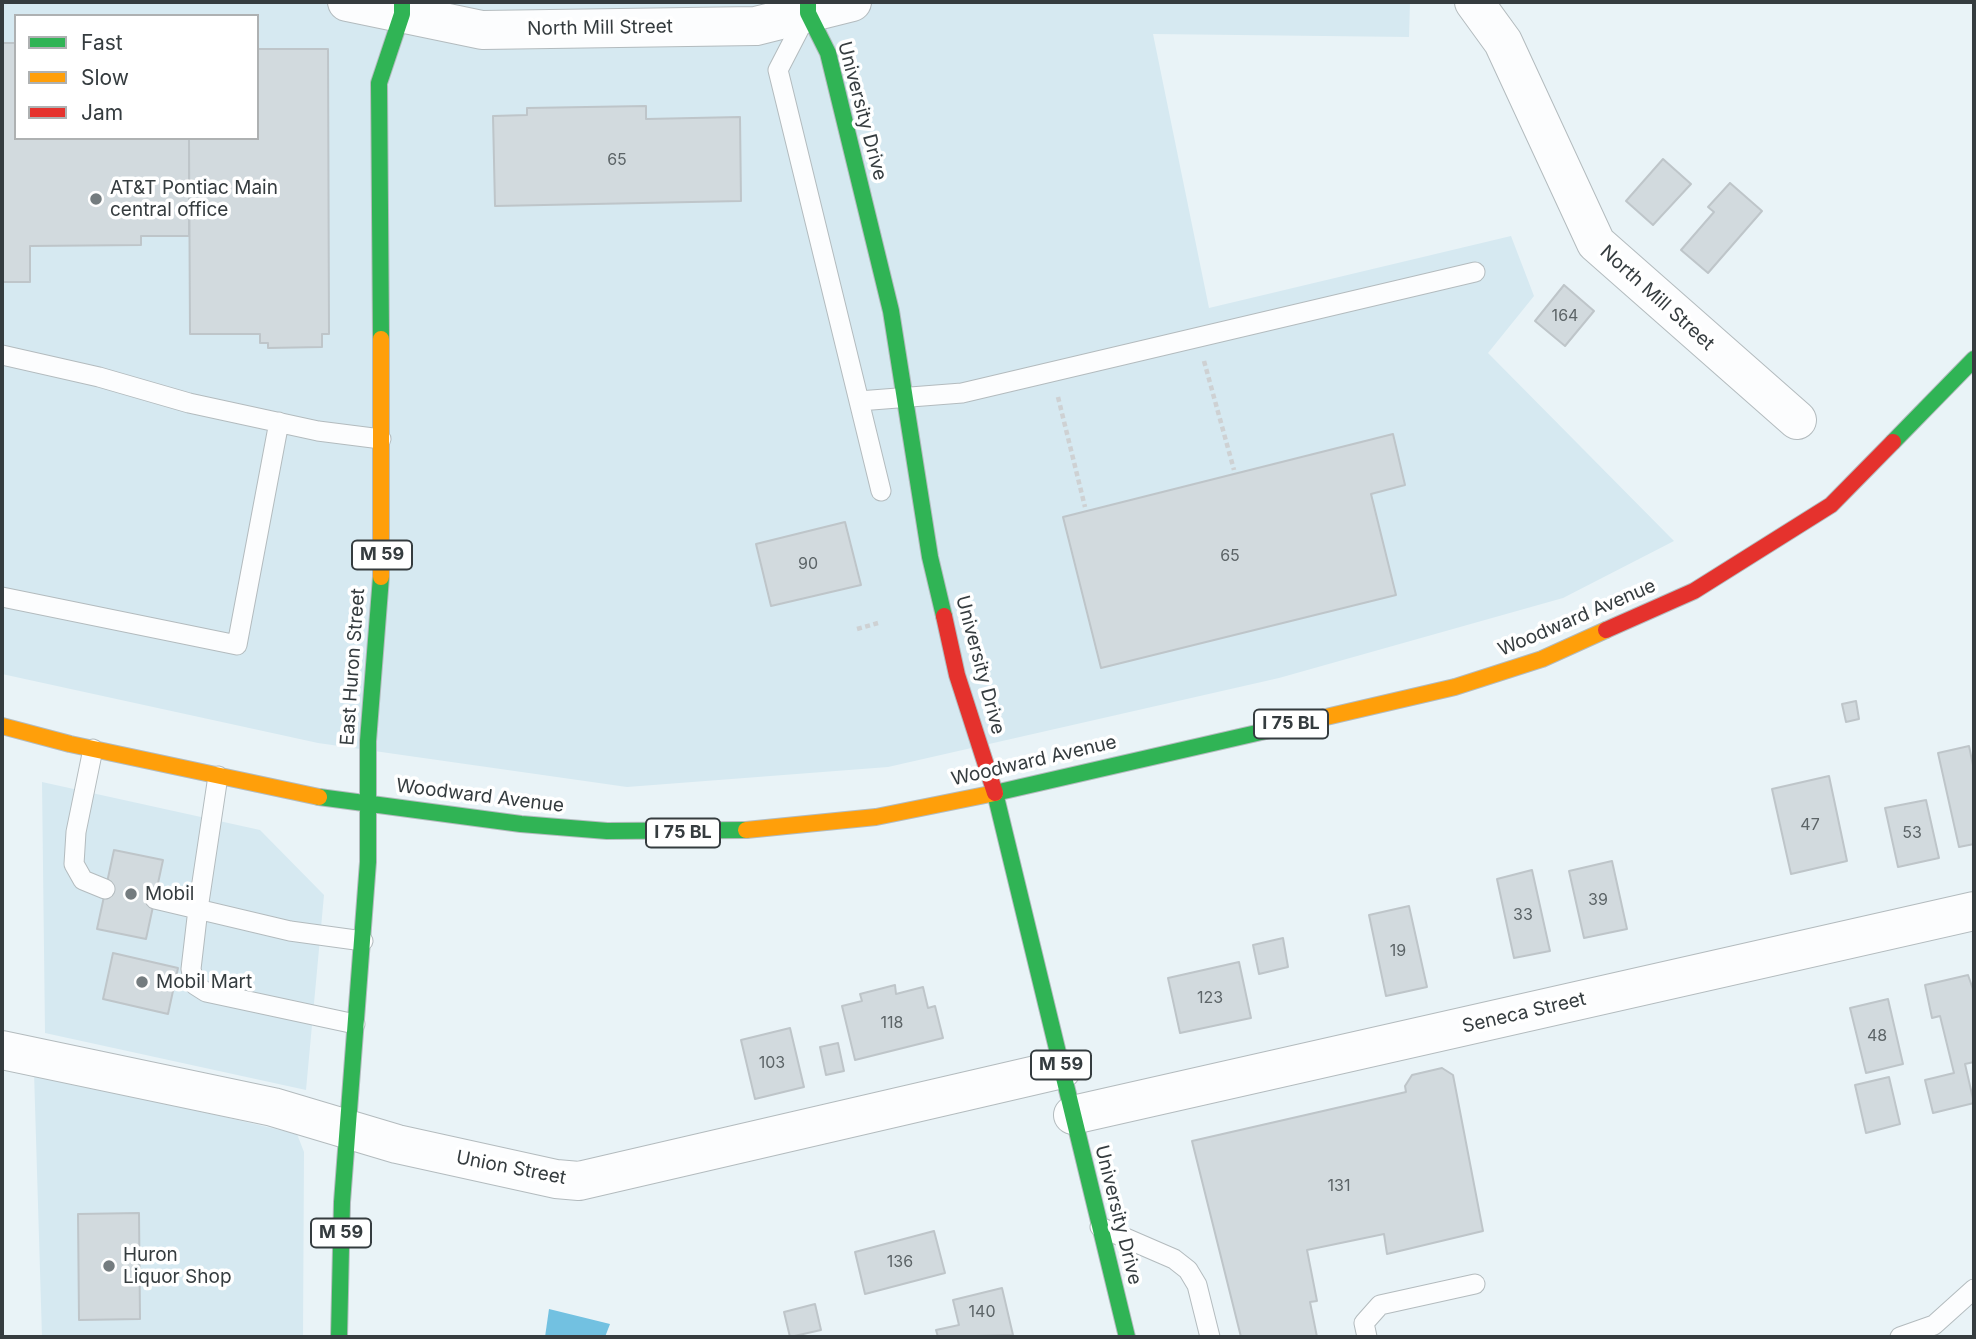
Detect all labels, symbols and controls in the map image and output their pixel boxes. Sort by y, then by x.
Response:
legend [14,14,259,140]
street label: North Mill Street [527,15,673,41]
text: Fast [81,30,123,55]
street label: University Drive [832,39,892,183]
text: Slow [81,65,129,90]
text: Jam [81,100,123,125]
house number: 65 [607,150,627,170]
place label: AT&T Pontiac Main central office [110,177,278,221]
marker: AT&T Pontiac Main central office [88,191,104,207]
street label: North Mill Street [1595,241,1719,355]
house number: 164 [1552,306,1578,326]
road number: M 59 [352,540,412,570]
house number: 65 [1220,546,1240,566]
house number: 90 [798,554,818,574]
street label: Woodward Avenue [1495,574,1659,662]
street label: East Huron Street [336,588,370,746]
street label: University Drive [950,593,1010,737]
road number: I 75 BL [1254,710,1328,738]
street label: Woodward Avenue [949,731,1119,791]
street label: Woodward Avenue [395,774,565,818]
house number: 47 [1800,815,1820,835]
road number: I 75 BL [646,818,720,848]
house number: 53 [1902,823,1922,843]
place label: Mobil [145,883,194,905]
marker: Mobil [123,886,139,902]
house number: 39 [1588,890,1608,910]
house number: 33 [1513,905,1533,925]
house number: 19 [1390,941,1406,961]
place label: Mobil Mart [156,971,252,993]
marker: Mobil Mart [134,974,150,990]
house number: 123 [1197,988,1223,1008]
street label: Seneca Street [1460,988,1588,1038]
house number: 118 [881,1013,903,1033]
house number: 48 [1867,1026,1887,1046]
road number: M 59 [1031,1050,1091,1080]
house number: 103 [759,1053,785,1073]
street label: University Drive [1090,1143,1146,1287]
street label: Union Street [454,1146,568,1190]
house number: 131 [1328,1176,1350,1196]
road number: M 59 [311,1218,371,1248]
place label: Huron Liquor Shop [123,1244,232,1288]
house number: 136 [887,1252,913,1272]
marker: Huron Liquor Shop [101,1258,117,1274]
house number: 140 [969,1302,995,1322]

